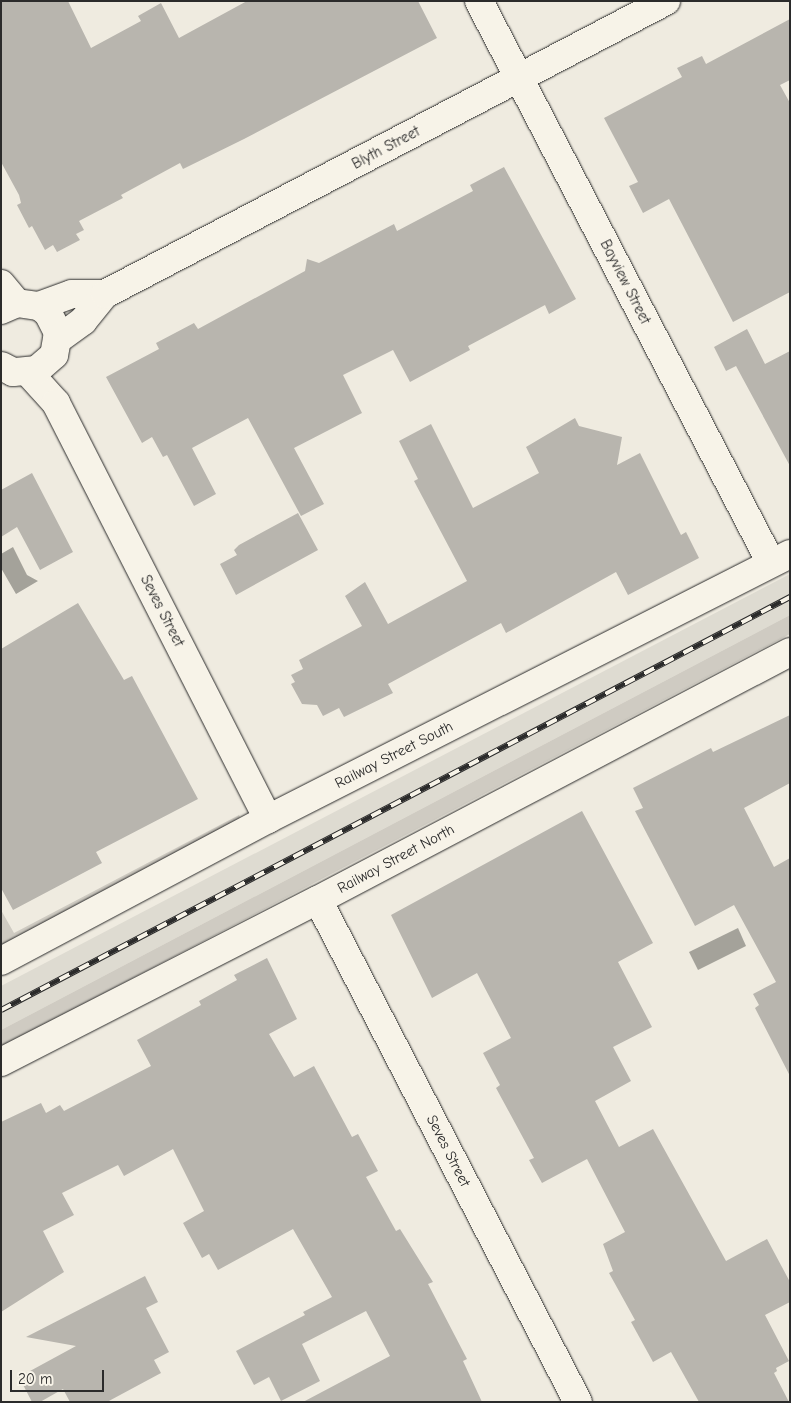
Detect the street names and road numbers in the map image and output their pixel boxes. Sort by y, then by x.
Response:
street label: Blyth Street [349,123,423,173]
street label: Bayview Street [596,237,654,327]
street label: Seves Street [136,572,188,650]
street label: Railway Street South [332,717,456,793]
street label: Railway Street North [334,821,458,897]
street label: Seves Street [422,1112,474,1190]

